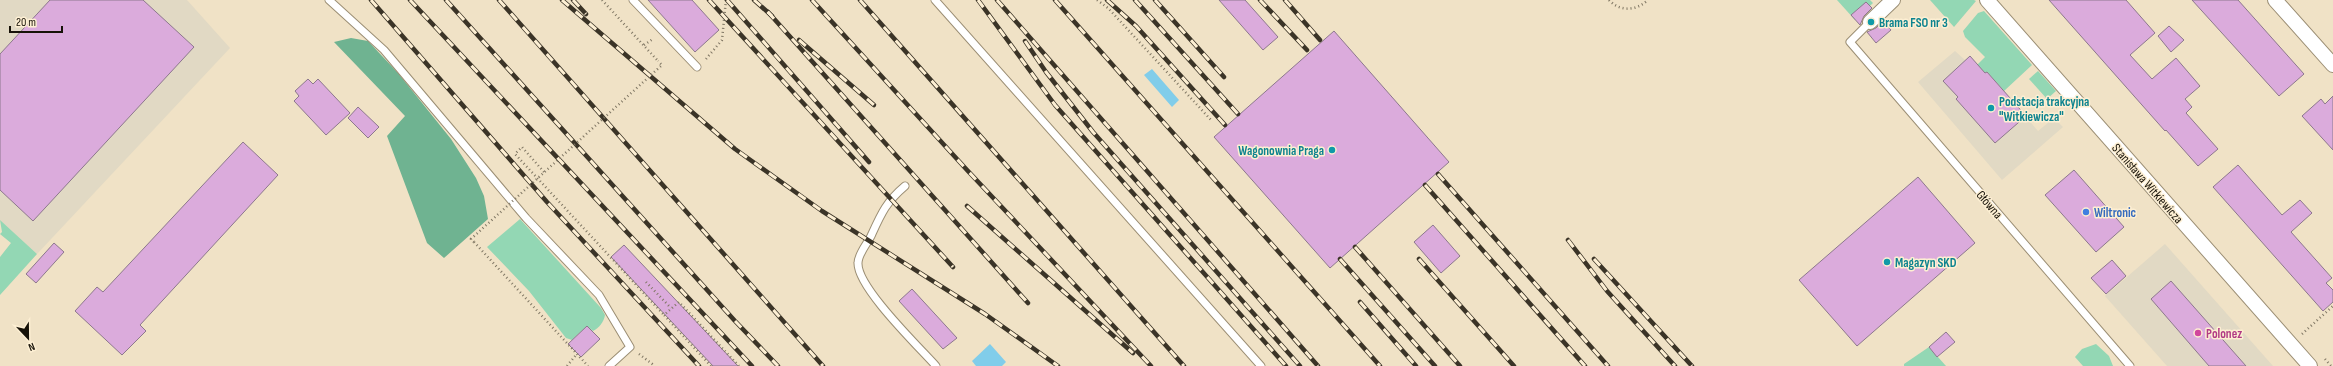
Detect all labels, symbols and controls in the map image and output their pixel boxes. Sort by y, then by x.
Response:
scale bar [10,8,62,34]
text: 20 m [16,15,36,30]
place label: Brama FSO nr 3 [1879,15,1948,31]
marker: Brama FSO nr 3 [1866,17,1876,27]
place label: Podstacja trakcyjna "Witkiewicza" [1999,94,2089,125]
marker: Podstacja trakcyjna "Witkiewicza" [1986,103,1996,113]
street label: Stanisława Witkiewicza [2108,140,2186,227]
place label: Wagonownia Praga [1238,143,1324,159]
marker: Wagonownia Praga [1327,145,1337,155]
street label: Główna [1973,187,2006,222]
place label: Wiltronic [2094,205,2137,221]
marker: Wiltronic [2081,207,2091,217]
place label: Magazyn SKD [1895,255,1957,271]
marker: Magazyn SKD [1882,257,1892,267]
north arrow [8,318,48,358]
place label: Polonez [2206,326,2242,342]
marker: Polonez [2193,328,2203,338]
text: N [26,340,37,354]

